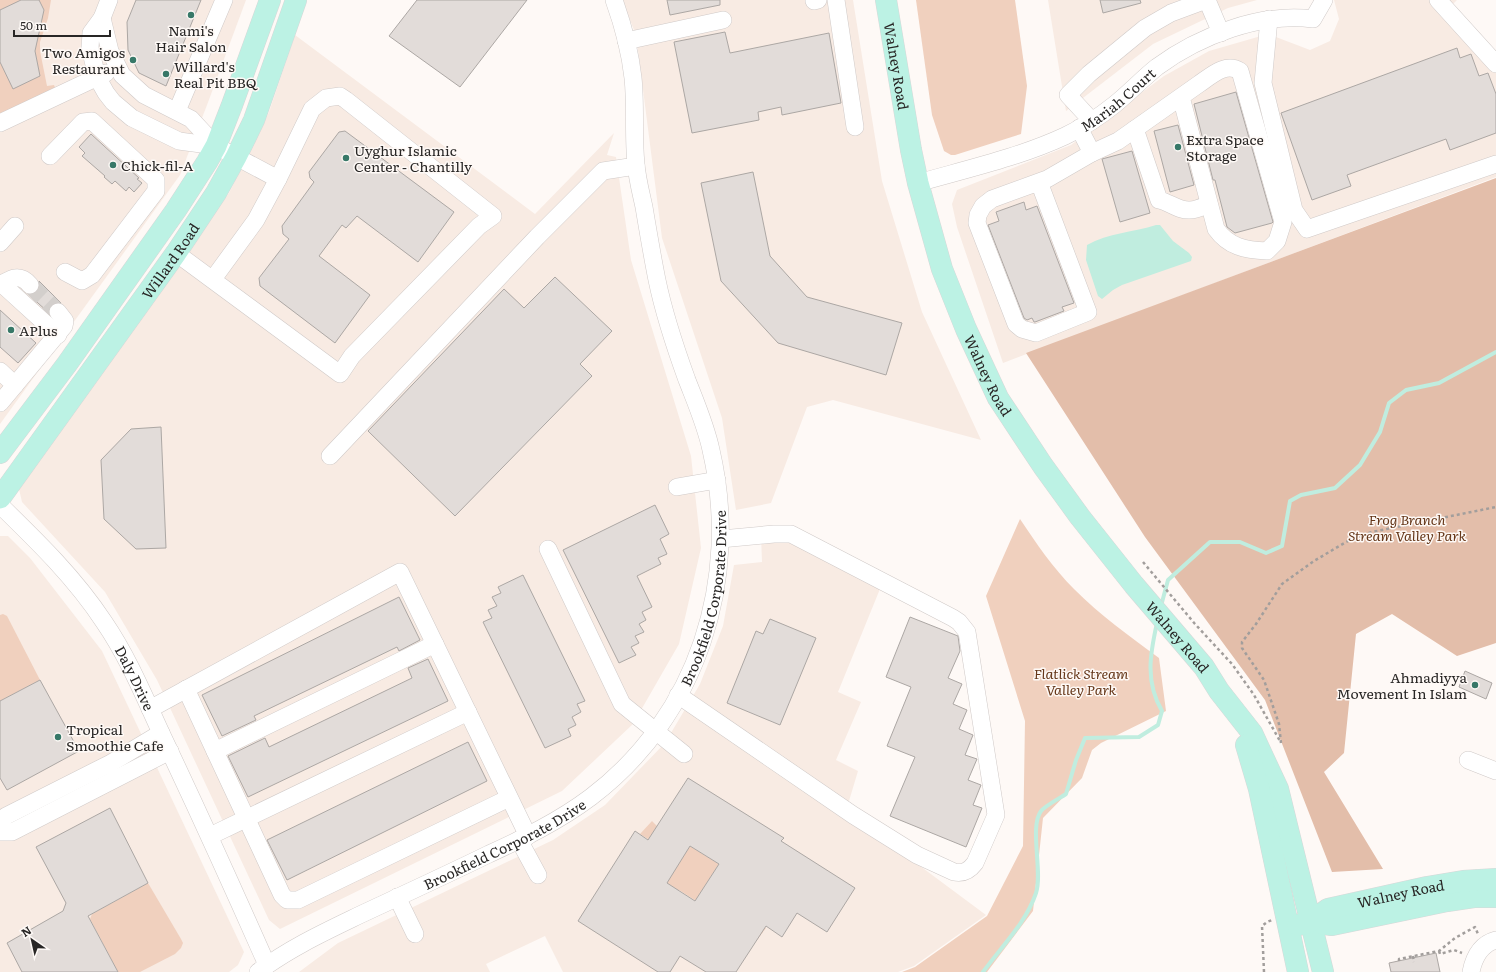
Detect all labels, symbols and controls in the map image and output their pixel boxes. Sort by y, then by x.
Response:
marker: Nami's Hair Salon [186,10,196,20]
scale bar [14,12,110,38]
text: 50 m [20,16,47,34]
place label: Nami's Hair Salon [155,20,227,56]
street label: Walney Road [880,21,914,112]
place label: Two Amigos Restaurant [42,42,125,78]
marker: Two Amigos Restaurant [128,55,138,65]
place label: Willard's Real Pit BBQ [174,56,259,92]
street label: Mariah Court [1076,63,1160,136]
marker: Willard's Real Pit BBQ [161,69,171,79]
place label: Extra Space Storage [1186,129,1264,165]
place label: Uyghur Islamic Center - Chantilly [354,140,473,176]
marker: Extra Space Storage [1173,142,1183,152]
marker: Uyghur Islamic Center - Chantilly [341,153,351,163]
place label: Chick-fil-A [121,155,194,175]
marker: Chick-fil-A [108,160,118,170]
street label: Willard Road [136,218,204,303]
place label: APlus [19,320,57,340]
marker: APlus [6,325,16,335]
street label: Walney Road [960,331,1017,420]
park label: Frog Branch Stream Valley Park [1348,509,1466,545]
street label: Brookfield Corporate Drive [675,510,730,689]
street label: Walney Road [1142,596,1215,677]
street label: Daly Drive [111,642,159,714]
park label: Flatlick Stream Valley Park [1034,663,1129,699]
place label: Ahmadiyya Movement In Islam [1337,667,1467,703]
marker: Ahmadiyya Movement In Islam [1470,680,1480,690]
place label: Tropical Smoothie Cafe [66,719,163,755]
marker: Tropical Smoothie Cafe [53,732,63,742]
street label: Brookfield Corporate Drive [420,794,590,894]
street label: Walney Road [1355,874,1446,912]
north arrow [12,920,52,960]
text: N [18,922,34,940]

